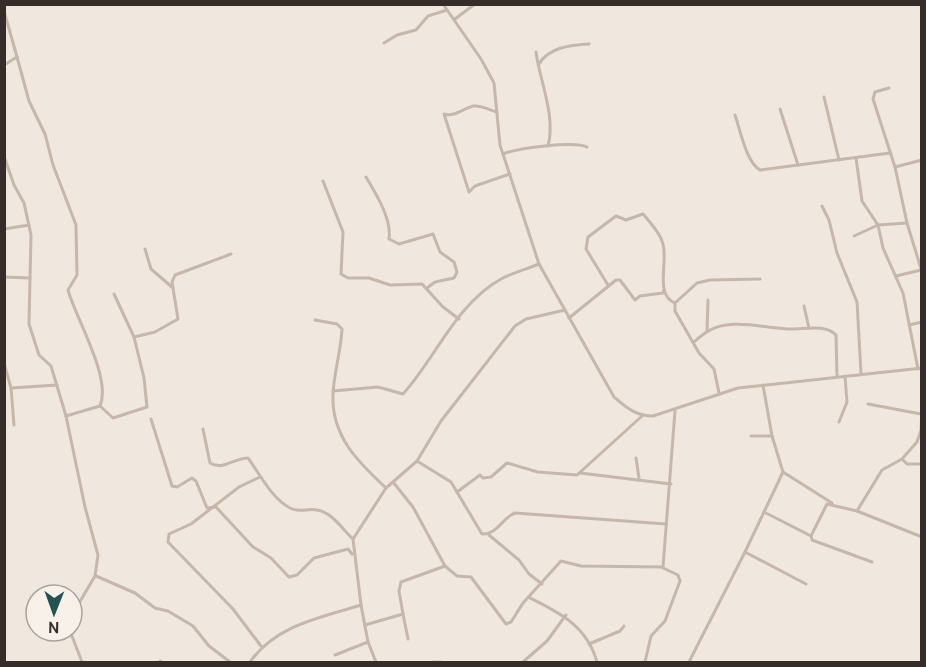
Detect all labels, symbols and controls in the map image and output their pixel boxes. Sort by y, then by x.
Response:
north arrow [24,583,84,643]
text: N [48,618,60,637]

